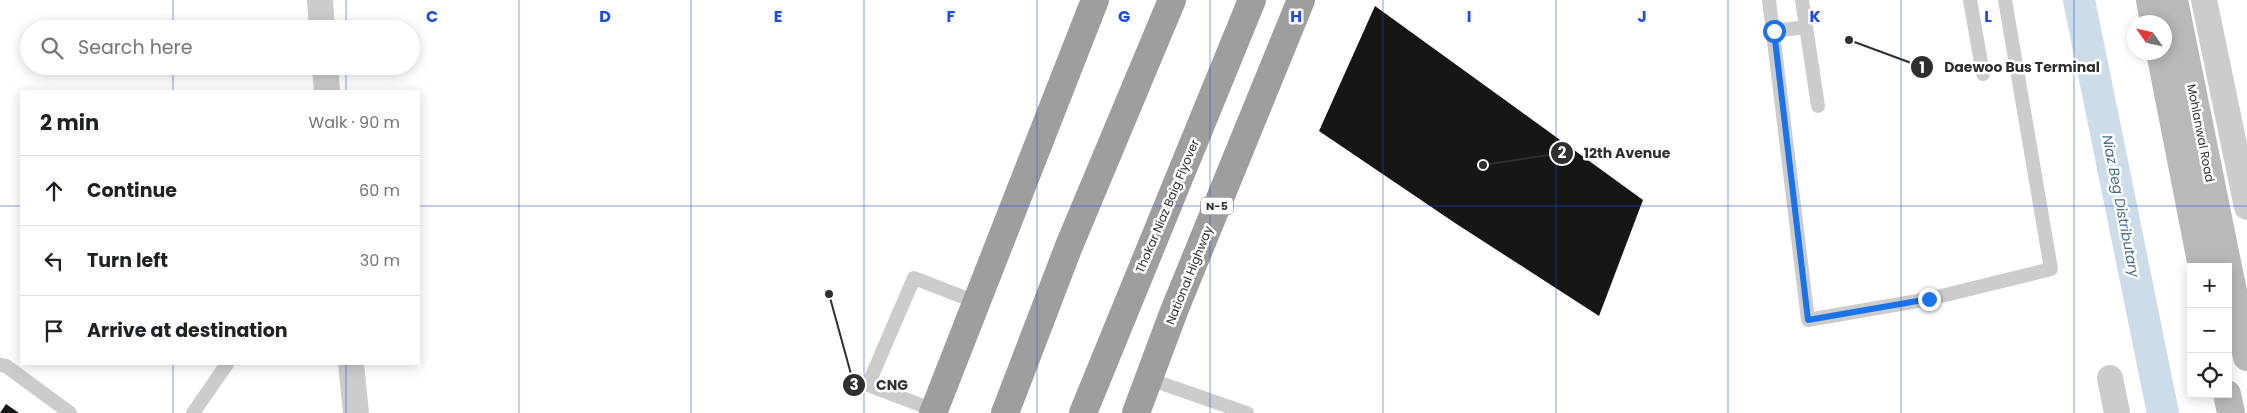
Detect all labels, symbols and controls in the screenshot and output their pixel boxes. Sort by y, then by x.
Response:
text: C [426,5,438,28]
text: D [599,5,611,28]
text: E [774,5,782,28]
text: F [947,5,956,28]
text: G [1118,5,1130,28]
text: H [1290,5,1302,28]
text: I [1467,5,1471,28]
text: J [1637,5,1647,28]
text: K [1809,5,1821,28]
text: L [1984,5,1992,28]
north arrow [2127,15,2172,60]
search box [20,20,420,75]
route start [1763,20,1786,43]
icon: search [38,34,66,62]
text: Search here [78,34,192,61]
callout: Daewoo Bus Terminal [1909,53,2110,82]
text: 1 [1919,57,1925,78]
text: Daewoo Bus Terminal [1944,57,2100,77]
street label: Mohlanwal Road [2183,82,2219,184]
text: 2 min [40,108,99,137]
text: Walk · 90 m [309,111,400,134]
water label: Niaz Beg Distributary [2097,133,2145,280]
street label: Thokar Niaz Baig Flyover [1131,136,1203,276]
callout: 12th Avenue [1549,139,1681,168]
text: 2 [1558,142,1567,163]
text: 12th Avenue [1584,143,1671,163]
icon: ahead [40,177,68,205]
text: Continue [87,177,177,204]
text: 60 m [359,179,400,202]
road number: N-5 [1201,198,1233,215]
street label: National Highway [1161,223,1217,327]
icon: left [40,247,68,275]
text: Turn left [87,247,168,274]
text: 30 m [360,249,400,272]
map controls [2187,263,2232,398]
button: + [2187,263,2232,308]
route end [1918,288,1941,311]
button: − [2187,308,2232,353]
icon: arrive [40,317,68,345]
text: Arrive at destination [87,317,288,344]
button: locate [2187,353,2232,398]
callout: CNG [841,371,918,400]
text: 3 [849,374,859,395]
text: CNG [876,375,908,395]

